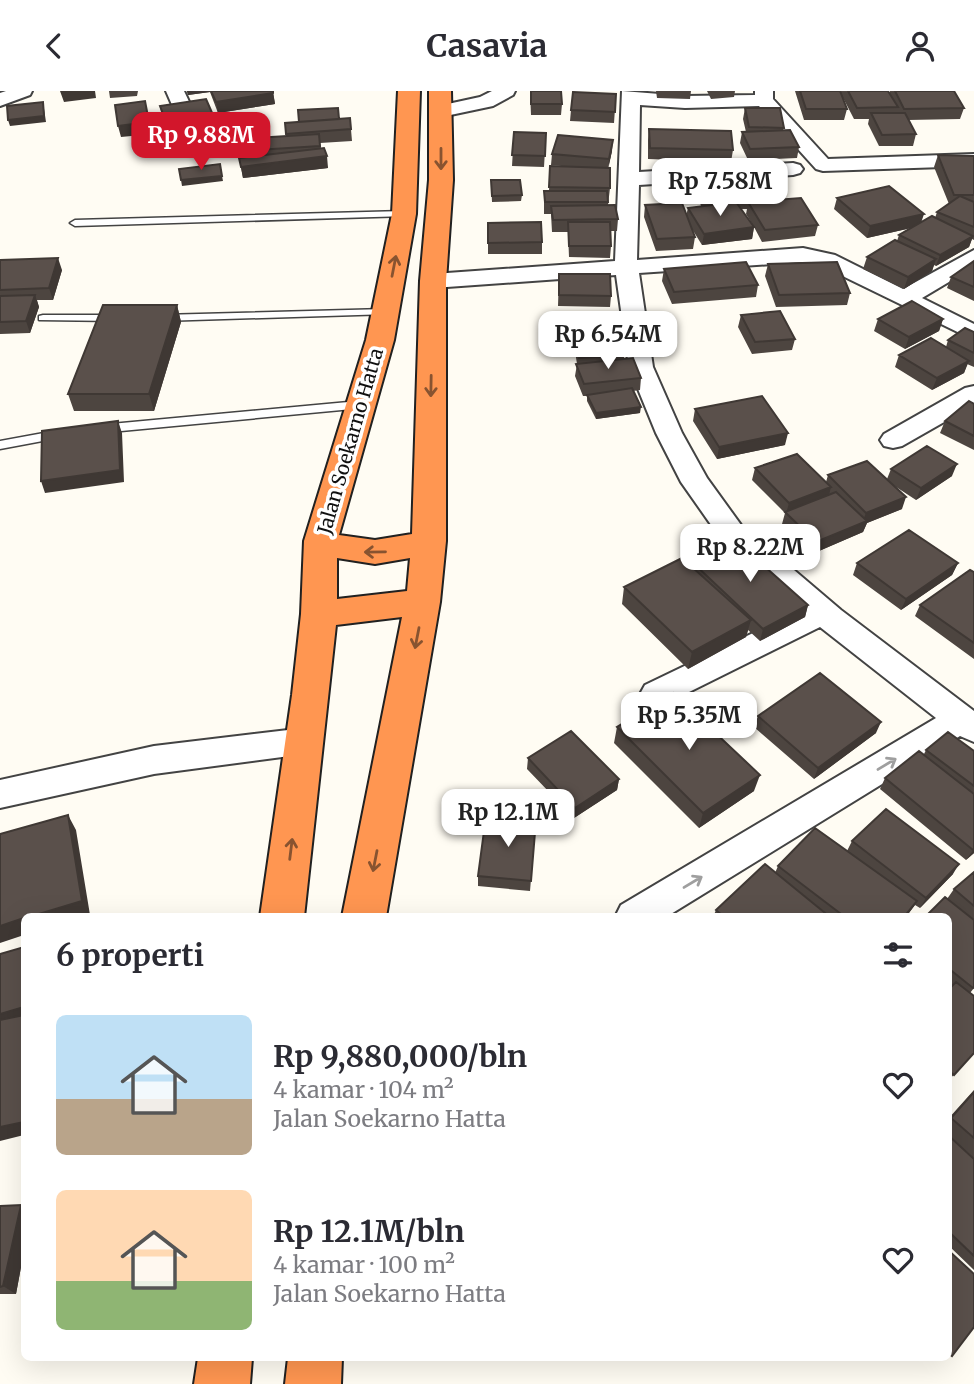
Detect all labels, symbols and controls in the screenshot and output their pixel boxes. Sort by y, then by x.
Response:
text: Casavia [427,26,547,66]
icon: back [35,27,73,65]
icon: person [901,27,939,65]
pin: Rp 9.88M [129,113,273,172]
text: Rp 9.88M [147,120,255,149]
one-way arrow [434,147,448,170]
pin: Rp 7.58M [648,159,792,218]
text: Rp 7.58M [668,166,772,195]
one-way arrow [388,255,401,278]
pin: Rp 6.54M [536,311,680,371]
text: Rp 6.54M [554,319,662,348]
street label: Jalan Soekarno Hatta [312,345,388,538]
one-way arrow [424,375,438,398]
pin: Rp 8.22M [678,525,822,584]
text: Rp 8.22M [696,532,804,561]
one-way arrow [363,545,386,559]
one-way arrow [409,626,423,649]
pin: Rp 5.35M [617,693,761,752]
text: Rp 5.35M [637,700,741,729]
one-way arrow [877,757,897,771]
pin: Rp 12.1M [436,789,580,849]
text: Rp 12.1M [457,797,559,826]
one-way arrow [284,838,297,861]
one-way arrow [367,849,381,872]
one-way arrow [682,874,702,888]
text: 6 properti [56,936,204,974]
icon: filters [879,936,917,974]
text: Rp 9,880,000/bln [273,1037,527,1075]
icon: home [112,1043,196,1127]
icon: heart [879,1066,917,1104]
text: 4 kamar · 104 m² [273,1075,454,1104]
text: Jalan Soekarno Hatta [273,1104,506,1133]
text: Rp 12.1M/bln [273,1212,465,1250]
icon: home [112,1218,196,1302]
icon: heart [879,1241,917,1279]
text: 4 kamar · 100 m² [273,1250,455,1279]
text: Jalan Soekarno Hatta [273,1279,506,1308]

